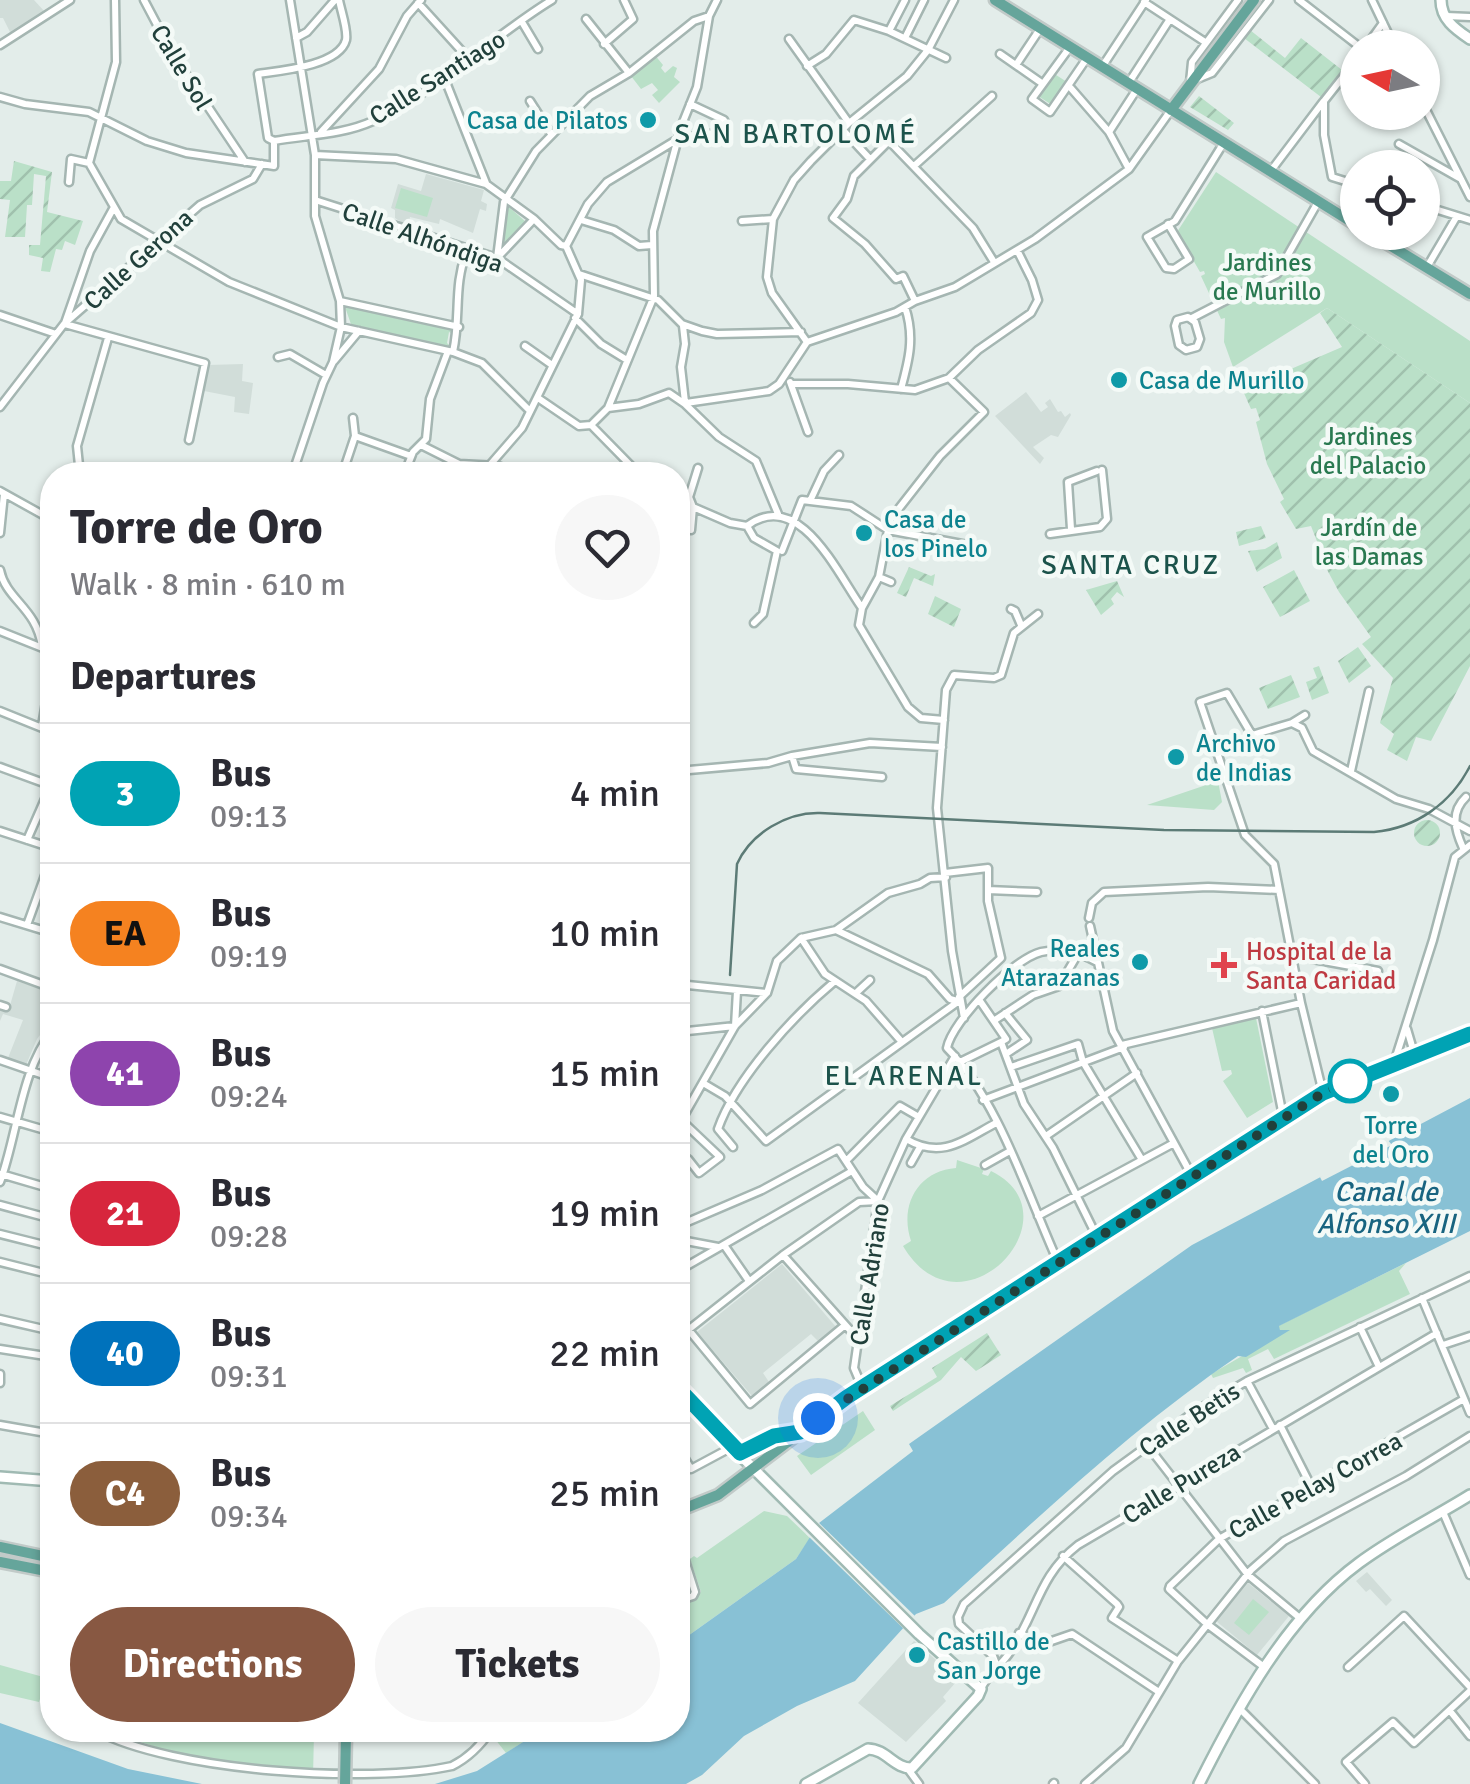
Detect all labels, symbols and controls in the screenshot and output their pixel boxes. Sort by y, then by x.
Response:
street label: Calle Sol [144,19,219,116]
street label: Calle Santiago [364,23,511,131]
north arrow [1340,30,1440,130]
map controls [1340,30,1440,250]
place label: Casa de Pilatos [467,105,628,136]
marker: Casa de Pilatos [637,109,659,131]
district label: SAN BARTOLOMÉ [674,117,918,151]
button: locate [1340,150,1440,250]
street label: Calle Alhóndiga [338,195,507,280]
street label: Calle Gerona [77,202,199,317]
park label: Jardines de Murillo [1213,247,1321,307]
place label: Casa de Murillo [1139,365,1304,396]
marker: Casa de Murillo [1108,369,1130,391]
park label: Jardines del Palacio [1310,421,1426,481]
button: heart [555,495,660,600]
text: Torre de Oro [70,498,323,557]
place label: Casa de los Pinelo [884,504,988,564]
park label: Jardín de las Damas [1315,512,1423,572]
marker: Casa de los Pinelo [853,522,875,544]
district label: SANTA CRUZ [1041,548,1221,582]
text: Walk · 8 min · 610 m [70,565,346,604]
text: Departures [70,653,256,700]
place label: Archivo de Indias [1196,728,1292,788]
marker: Archivo de Indias [1165,746,1187,768]
text: Bus [210,750,271,797]
text: 4 min [570,770,660,817]
text: 3 [116,772,134,815]
text: 09:13 [210,797,288,836]
text: Bus [210,890,271,937]
text: 10 min [549,910,660,957]
text: EA [104,912,146,955]
place label: Reales Atarazanas [1001,933,1120,993]
place label: Hospital de la Santa Caridad [1246,936,1396,996]
text: 09:19 [210,937,288,976]
marker: Reales Atarazanas [1129,951,1151,973]
marker: Hospital de la Santa Caridad [1211,952,1237,978]
text: Bus [210,1030,271,1077]
text: 15 min [549,1050,660,1097]
text: 41 [106,1052,144,1095]
district label: EL ARENAL [824,1059,984,1093]
unlabelled marker [1329,1060,1371,1102]
text: 09:24 [210,1077,288,1116]
marker: Torre del Oro [1380,1083,1402,1105]
place label: Torre del Oro [1353,1110,1429,1170]
text: Bus [210,1170,271,1217]
water label: Canal de Alfonso XIII [1317,1175,1458,1241]
text: 19 min [549,1190,660,1237]
text: 21 [106,1192,144,1235]
street label: Calle Adriano [843,1201,896,1348]
text: 09:28 [210,1217,288,1256]
text: Bus [210,1310,271,1357]
text: 22 min [549,1330,660,1377]
text: 40 [106,1332,144,1375]
text: 09:31 [210,1357,288,1396]
street label: Calle Betis [1133,1375,1246,1463]
your location [793,1393,843,1443]
street label: Calle Pelay Correa [1223,1425,1407,1546]
street label: Calle Pureza [1117,1436,1246,1531]
text: Bus [210,1450,271,1497]
text: 25 min [549,1470,660,1517]
text: C4 [105,1472,145,1515]
text: 09:34 [210,1497,288,1536]
button: Directions [70,1607,355,1722]
button: Tickets [375,1607,660,1722]
place label: Castillo de San Jorge [937,1626,1050,1686]
marker: Castillo de San Jorge [906,1644,928,1666]

